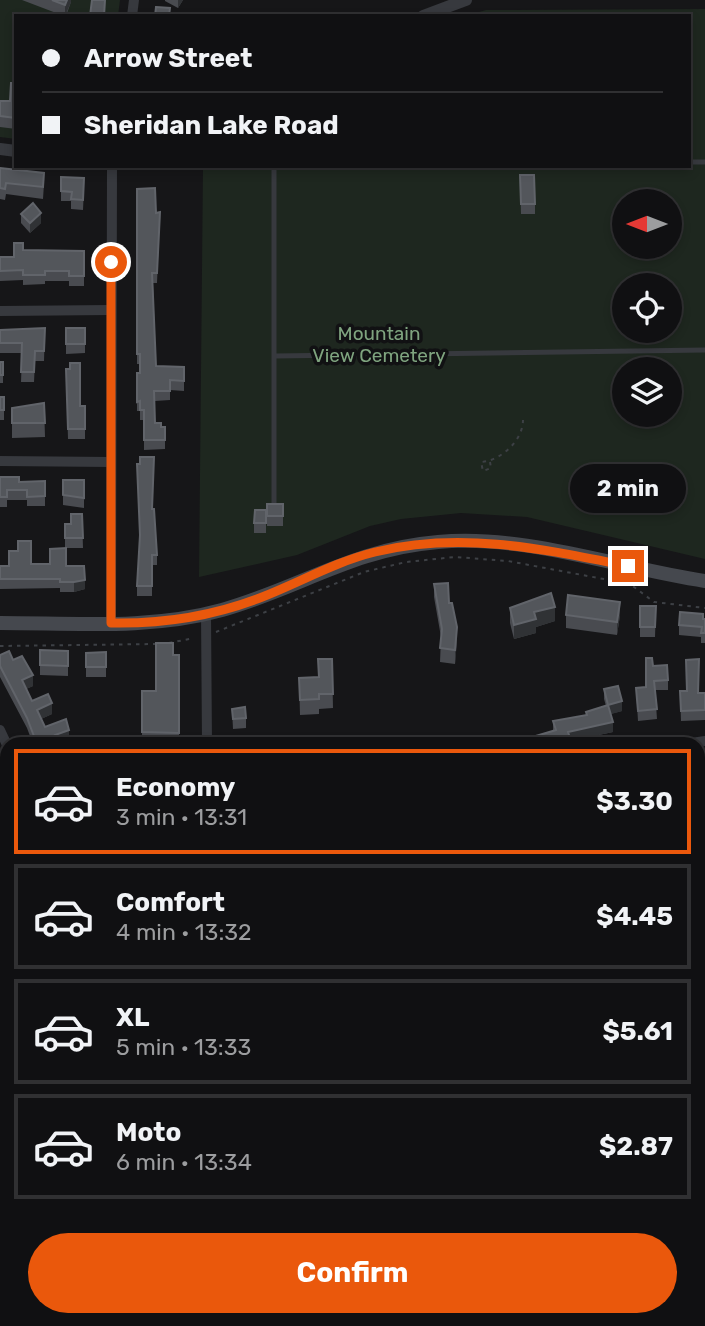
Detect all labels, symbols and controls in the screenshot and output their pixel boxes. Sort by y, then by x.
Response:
text: Arrow Street [84,43,252,74]
text: Sheridan Lake Road [84,110,339,141]
north arrow [612,189,682,259]
map controls [612,189,682,427]
route start [95,246,127,278]
button: locate [612,273,682,343]
park label: Mountain View Cemetery [312,322,446,367]
button: layers [612,357,682,427]
callout: 2 min [570,464,686,514]
text: 2 min [597,474,659,502]
route end [612,550,644,582]
icon: car [32,770,95,833]
text: Economy [116,772,235,803]
text: $3.30 [596,786,673,817]
text: 3 min · 13:31 [116,803,247,831]
icon: car [32,885,95,948]
text: Comfort [116,887,225,918]
text: $4.45 [596,901,673,932]
text: 4 min · 13:32 [116,918,252,946]
icon: car [32,1000,95,1063]
text: XL [116,1002,149,1033]
text: $5.61 [602,1016,673,1047]
text: 5 min · 13:33 [116,1033,251,1061]
icon: car [32,1115,95,1178]
text: Moto [116,1117,181,1148]
text: $2.87 [599,1131,673,1162]
text: 6 min · 13:34 [116,1148,252,1176]
button: Confirm [28,1233,677,1313]

